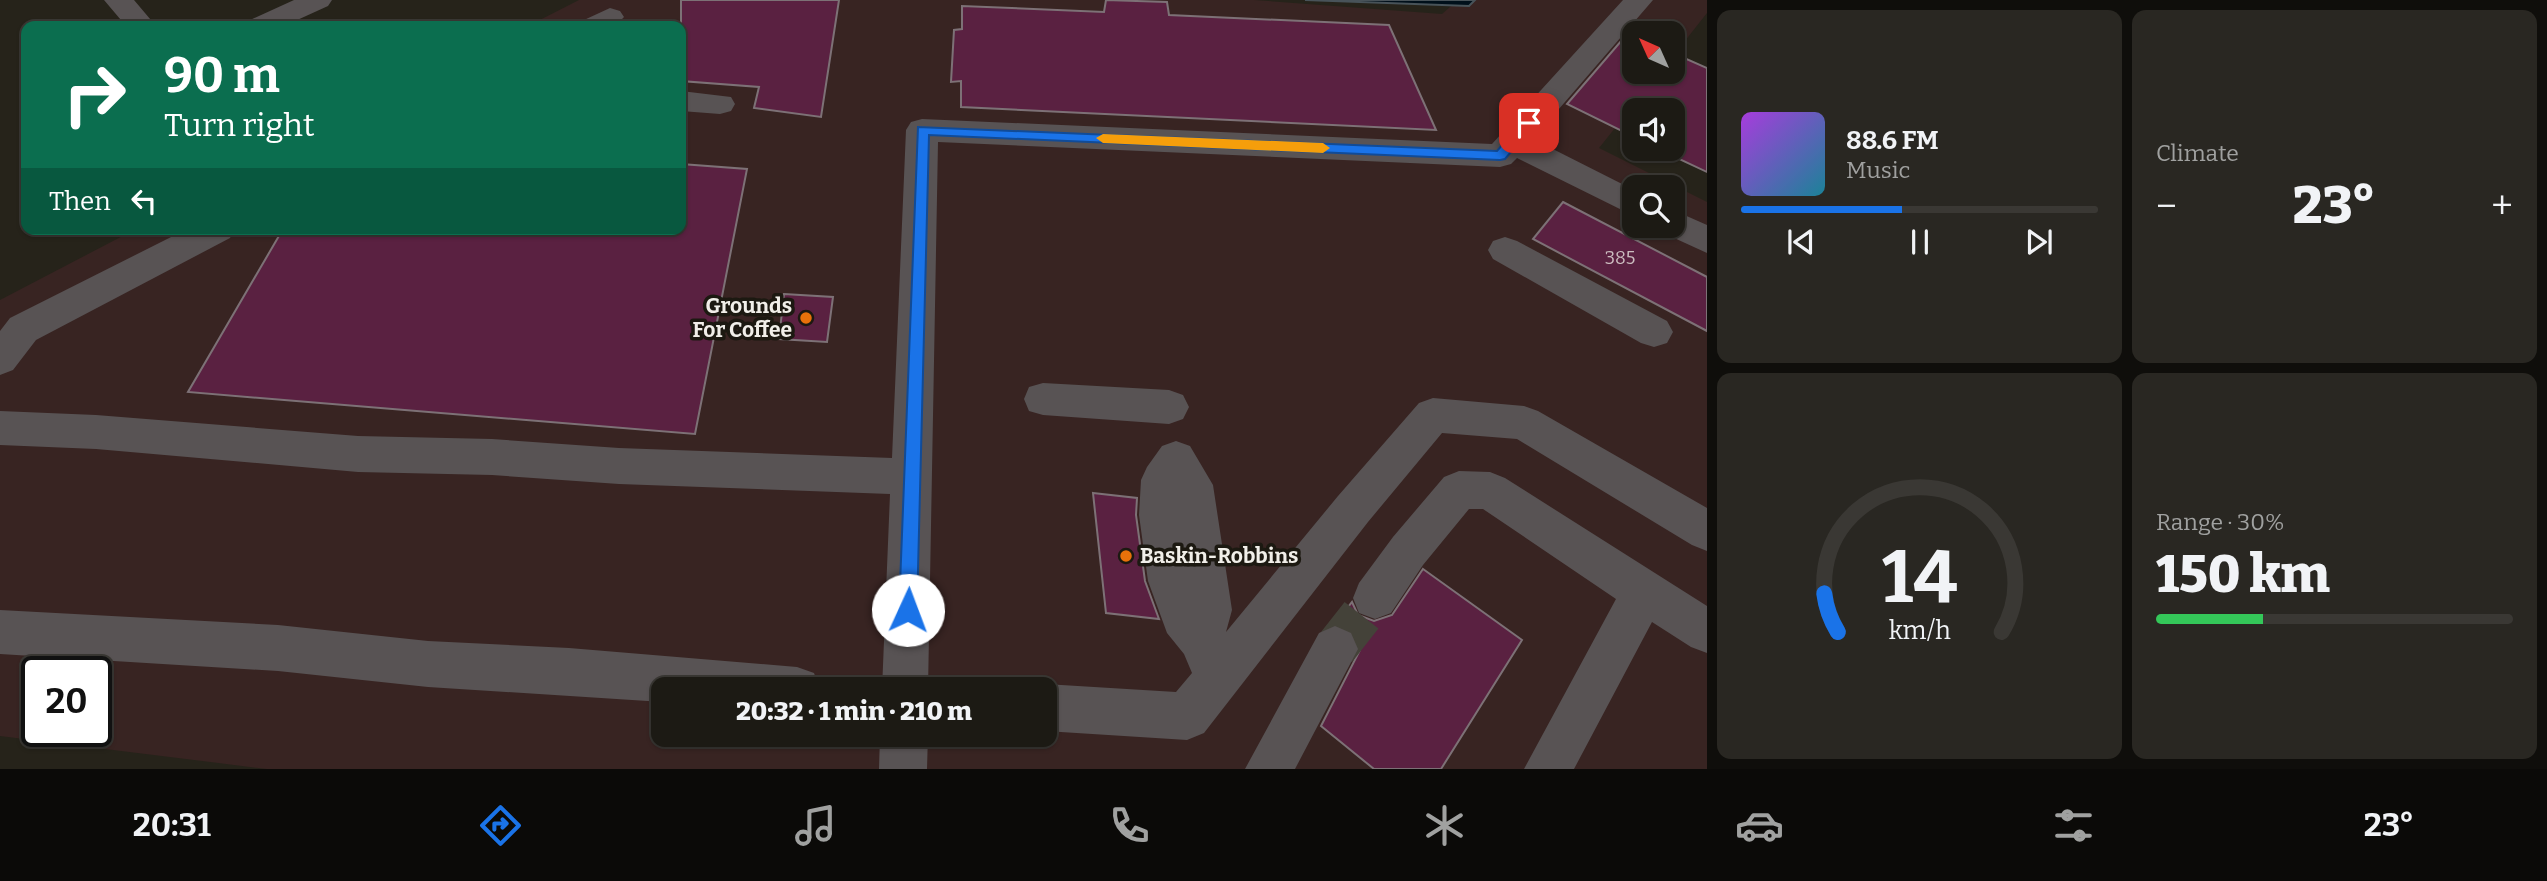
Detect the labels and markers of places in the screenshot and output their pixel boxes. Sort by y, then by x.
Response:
pin [1499,93,1559,153]
place label: Grounds For Coffee [692,293,792,343]
marker: Grounds For Coffee [798,310,814,326]
place label: Baskin-Robbins [1140,543,1298,569]
marker: Baskin-Robbins [1118,548,1134,564]

